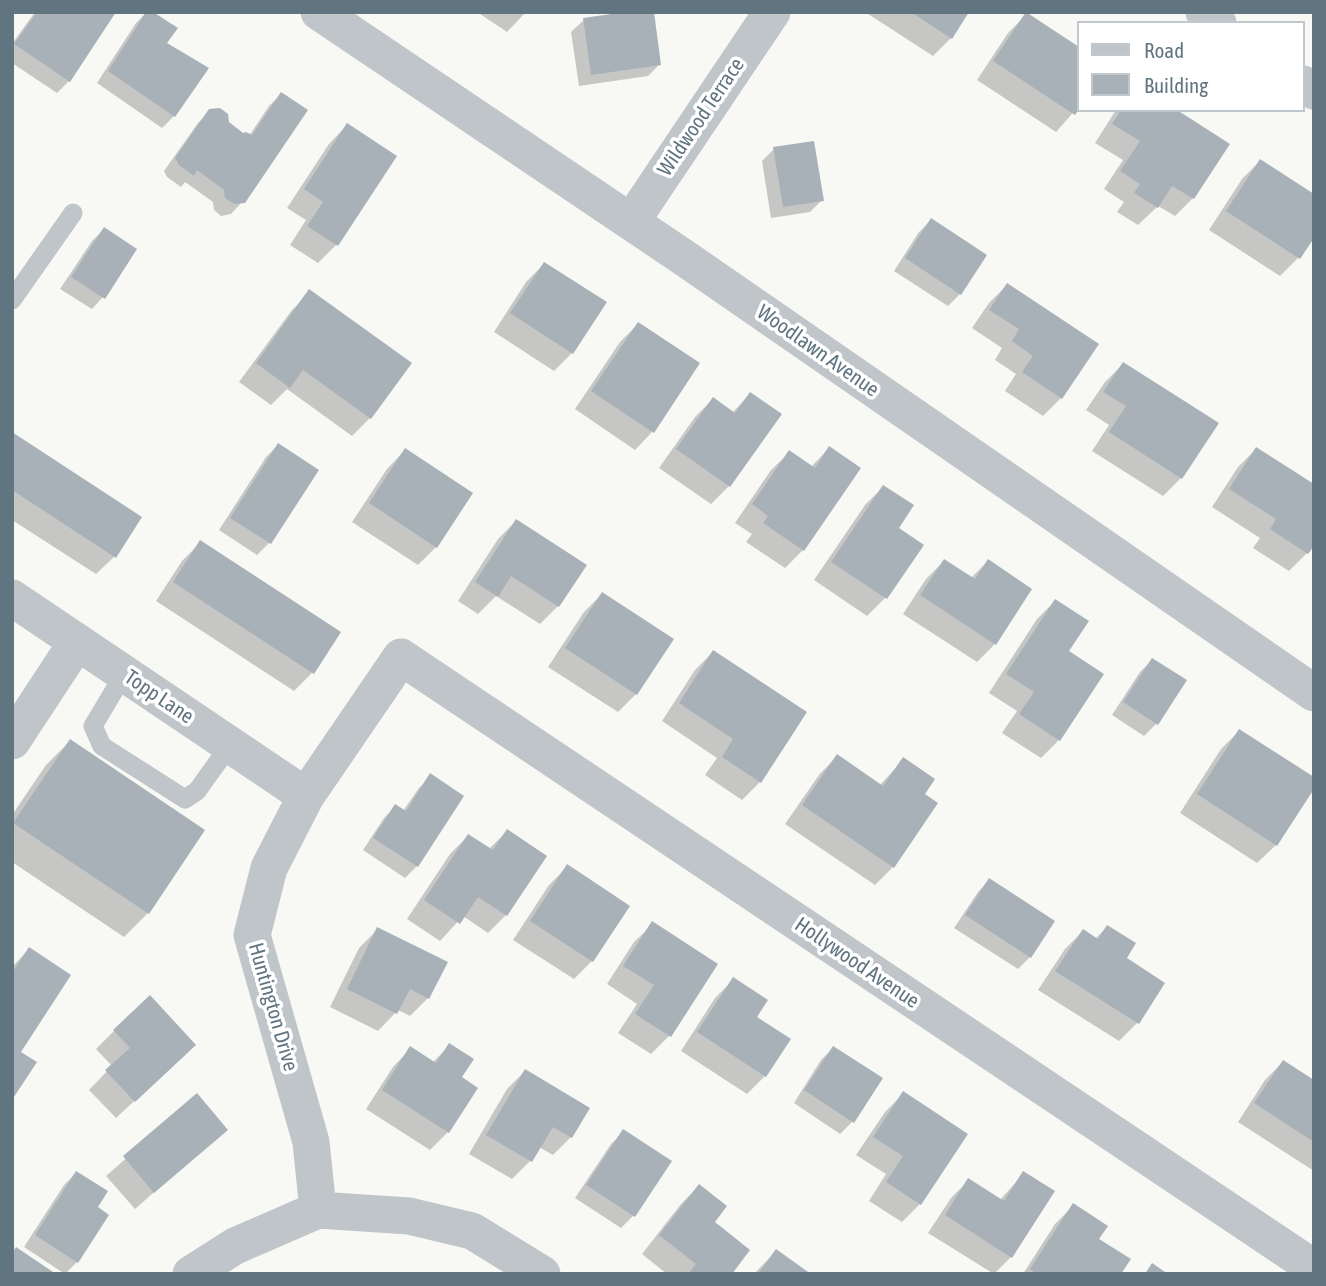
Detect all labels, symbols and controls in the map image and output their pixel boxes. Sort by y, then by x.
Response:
legend [1078,21,1305,112]
text: Road [1144,38,1184,62]
street label: Wildwood Terrace [652,53,750,181]
text: Building [1144,73,1208,97]
street label: Woodlawn Avenue [752,300,884,402]
street label: Topp Lane [120,665,198,729]
street label: Hollywood Avenue [790,912,924,1014]
street label: Huntington Drive [243,940,303,1074]

